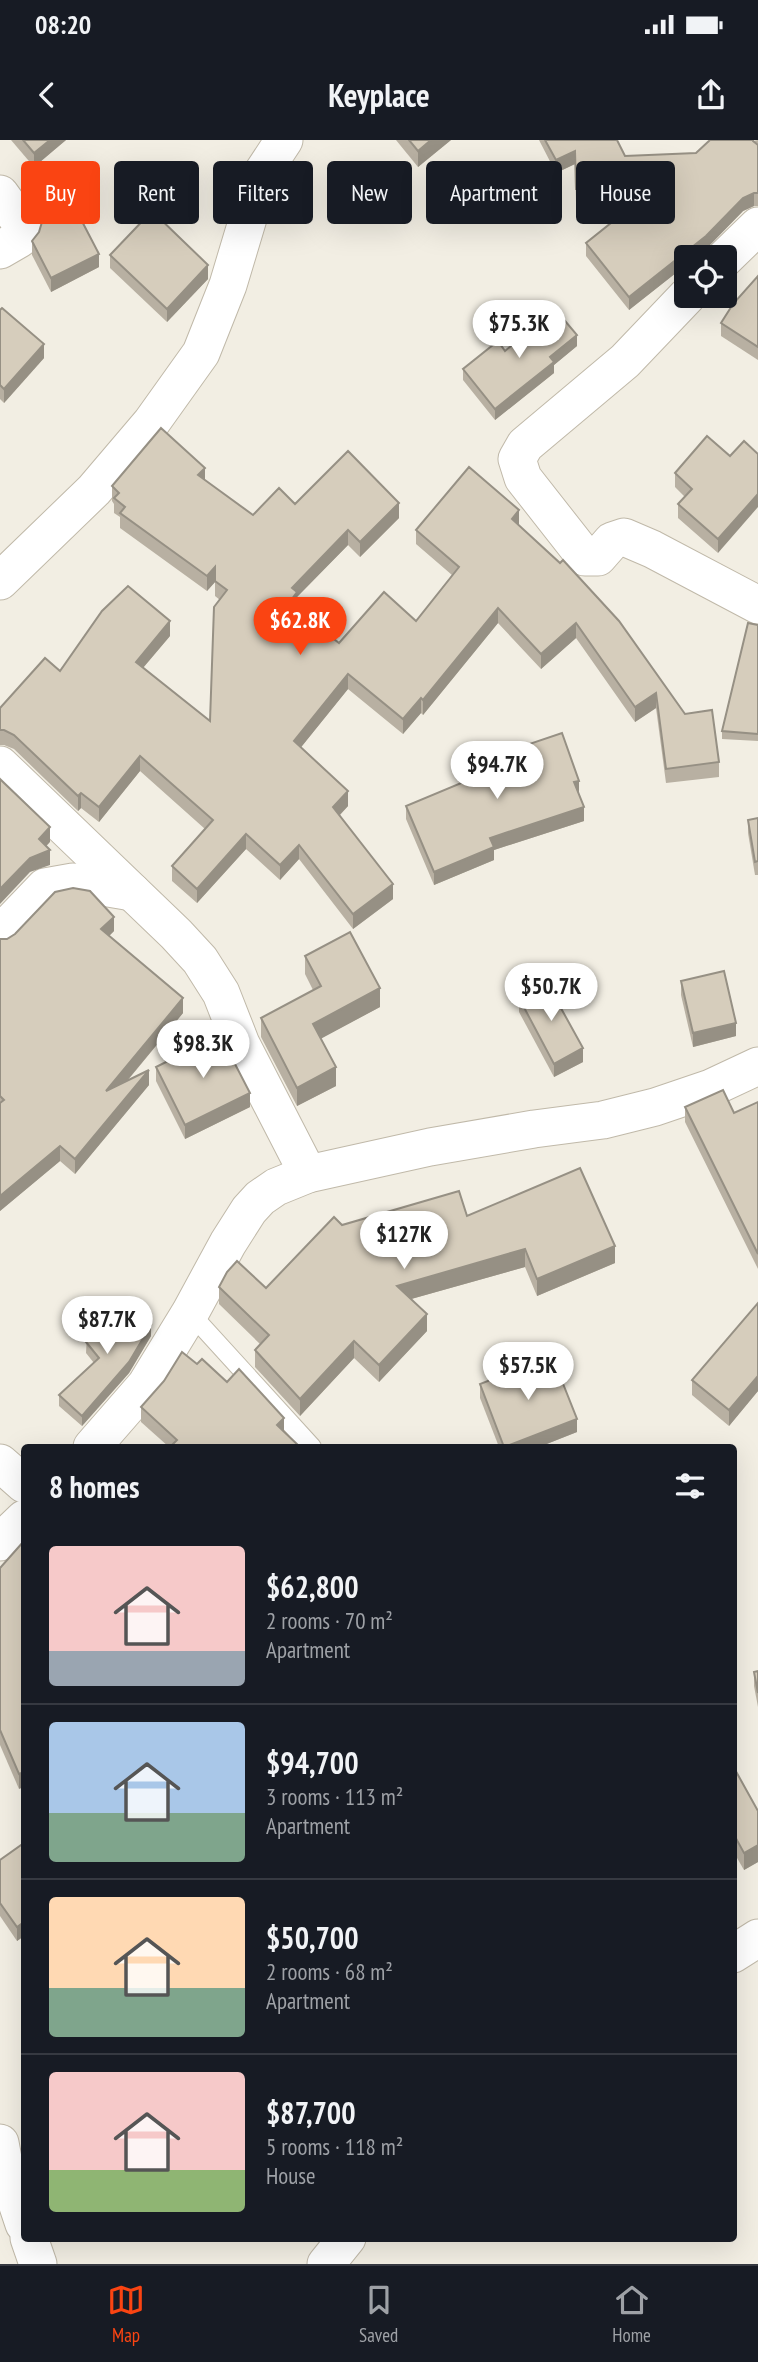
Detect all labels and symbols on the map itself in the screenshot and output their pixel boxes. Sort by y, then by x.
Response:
pin: $75.3K [462,300,576,360]
pin: $62.8K [243,598,357,657]
pin: $94.7K [440,742,554,801]
pin: $50.7K [494,964,608,1023]
pin: $98.3K [146,1020,260,1080]
pin: $127K [355,1212,453,1271]
pin: $87.7K [50,1296,164,1356]
pin: $57.5K [471,1342,585,1402]

